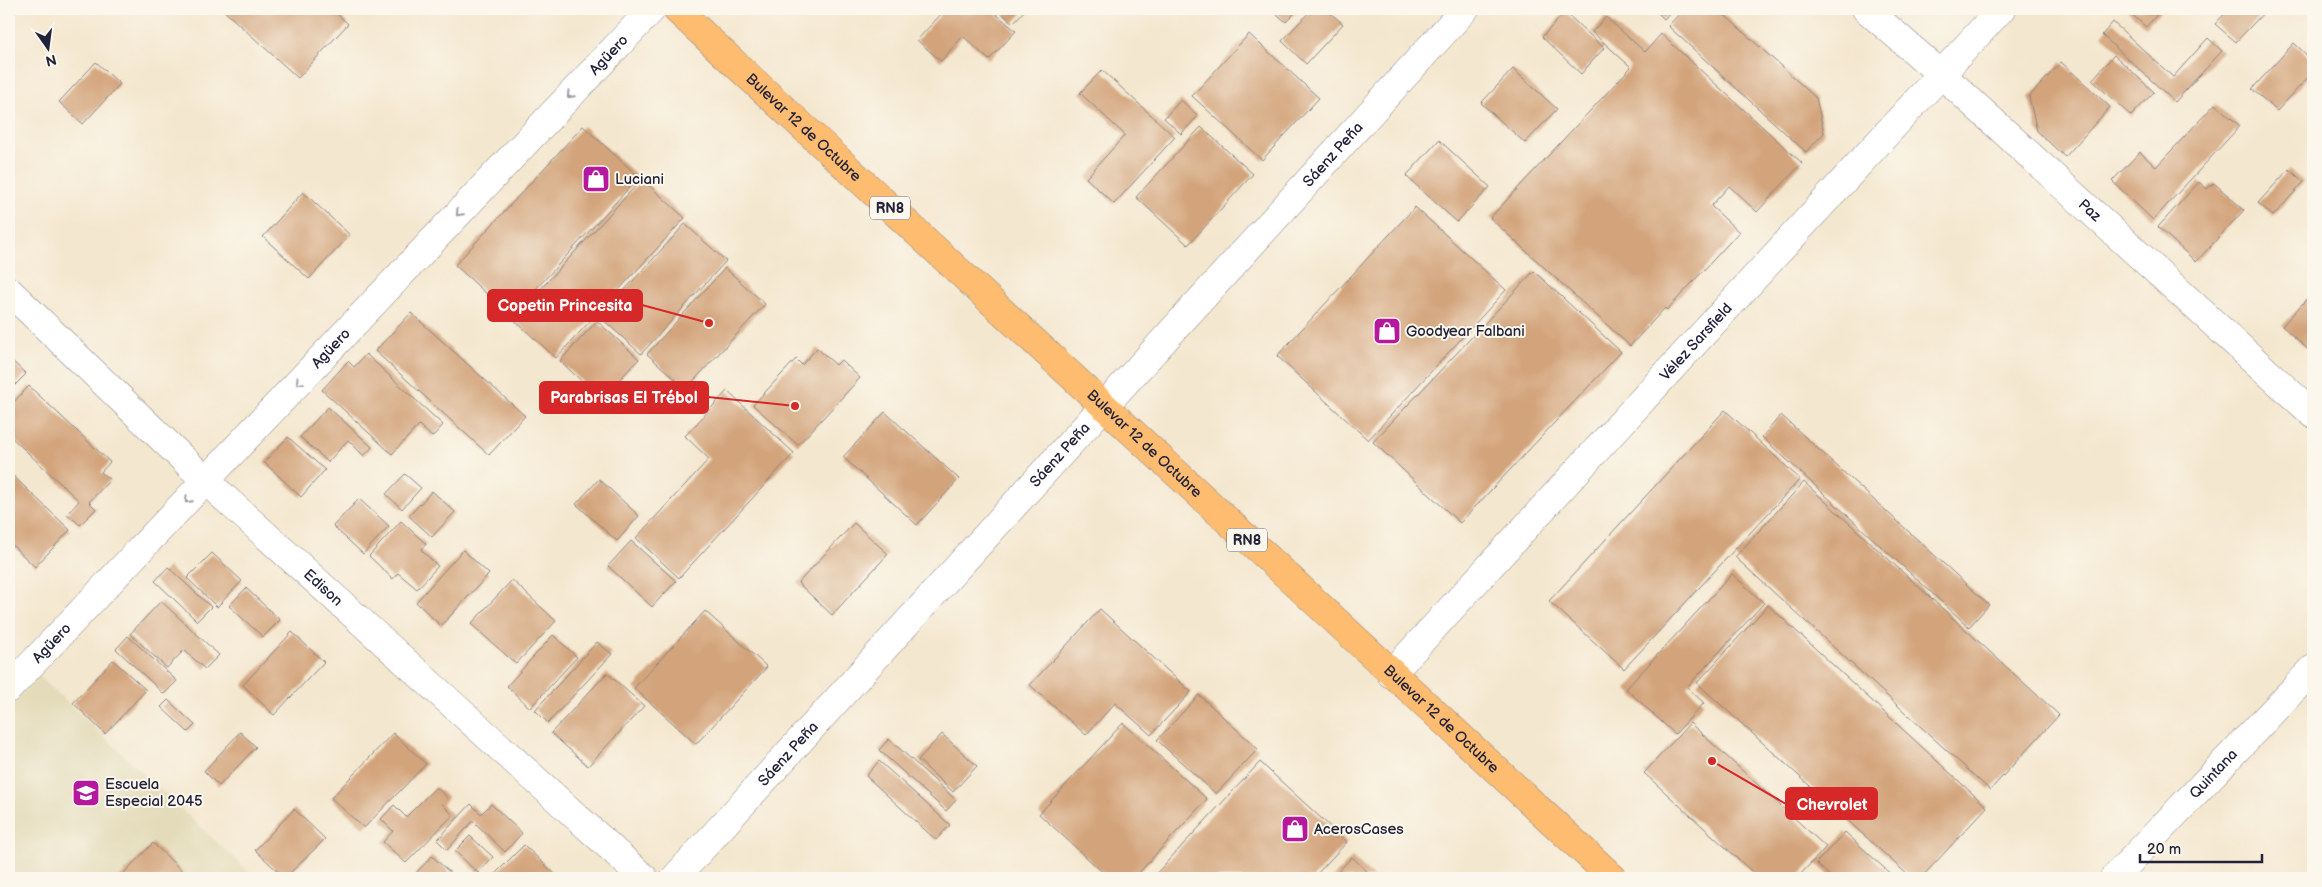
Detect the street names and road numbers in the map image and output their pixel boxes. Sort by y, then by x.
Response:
street label: Agüero [585,31,633,79]
street label: Bulevar 12 de Octubre [742,69,865,186]
street label: Sáenz Peña [1299,118,1367,191]
street label: Paz [2074,195,2106,226]
road number: RN8 [870,197,910,220]
street label: Vélez Sarsfield [1656,299,1737,385]
street label: Agüero [308,324,355,373]
street label: Bulevar 12 de Octubre [1082,386,1206,502]
street label: Sáenz Peña [1026,419,1094,491]
road number: RN8 [1227,528,1267,552]
street label: Edison [299,565,347,610]
street label: Agüero [28,619,76,667]
street label: Bulevar 12 de Octubre [1379,661,1503,778]
street label: Sáenz Peña [754,718,823,790]
street label: Quintana [2186,745,2242,803]

